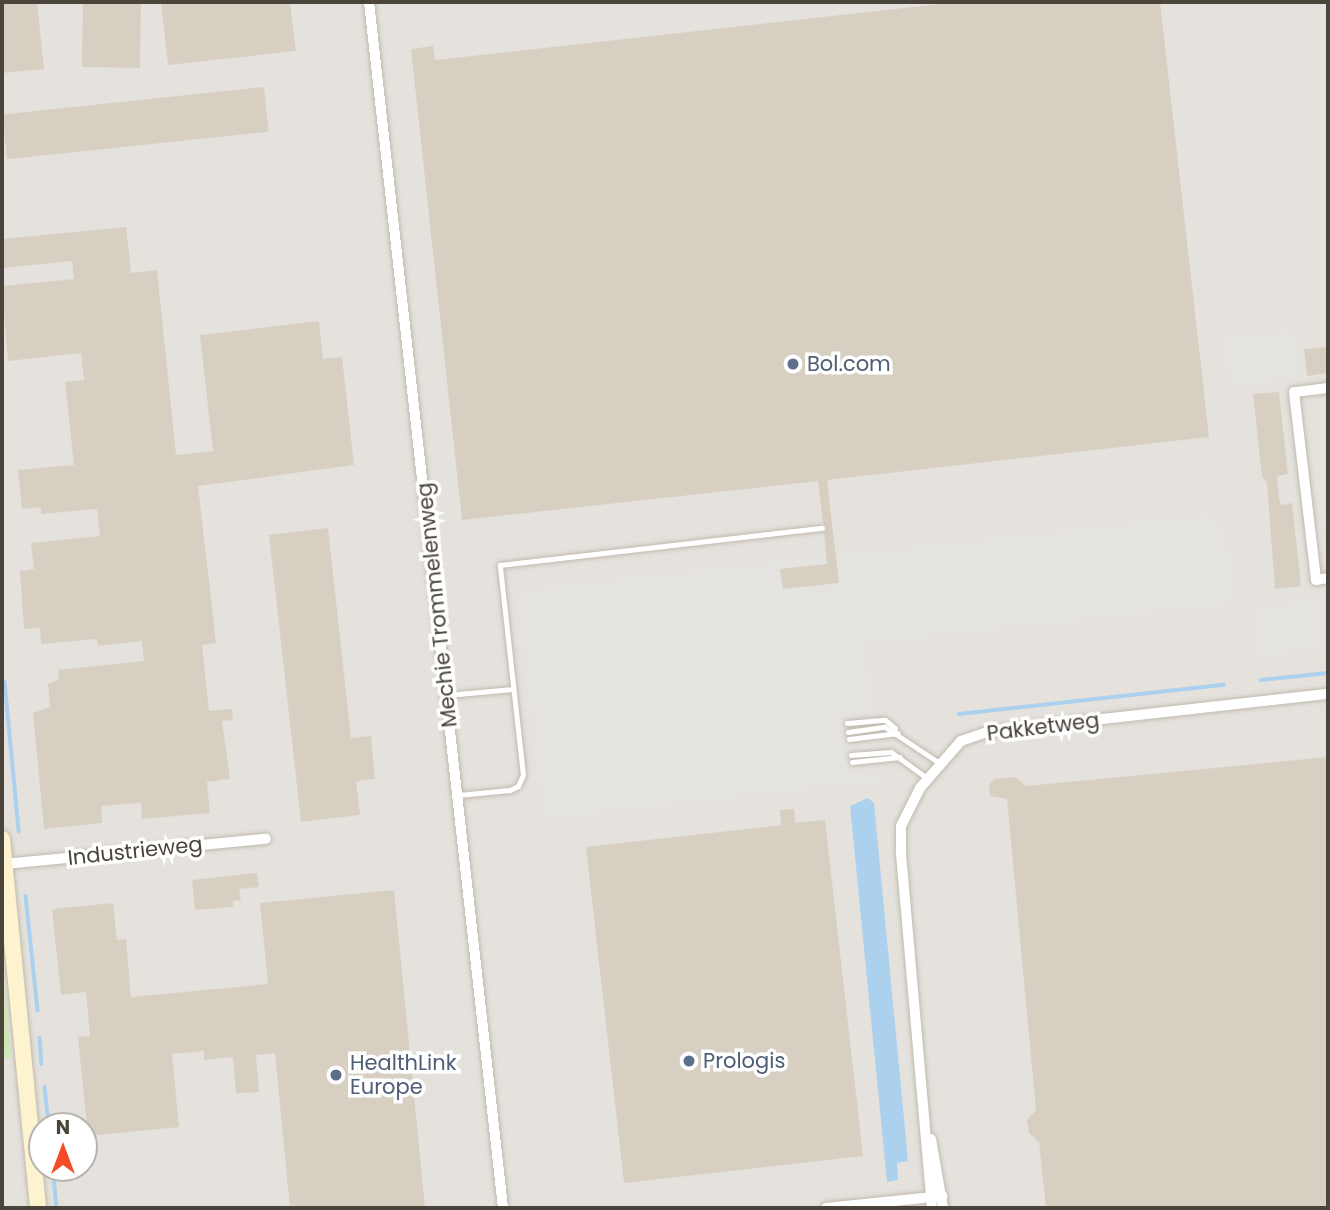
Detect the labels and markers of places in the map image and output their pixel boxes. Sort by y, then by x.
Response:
place label: Bol.com [807,351,891,377]
marker: Bol.com [785,356,801,372]
place label: Prologis [703,1048,785,1074]
place label: HealthLink Europe [350,1050,456,1100]
marker: Prologis [681,1053,697,1069]
marker: HealthLink Europe [328,1067,344,1083]

